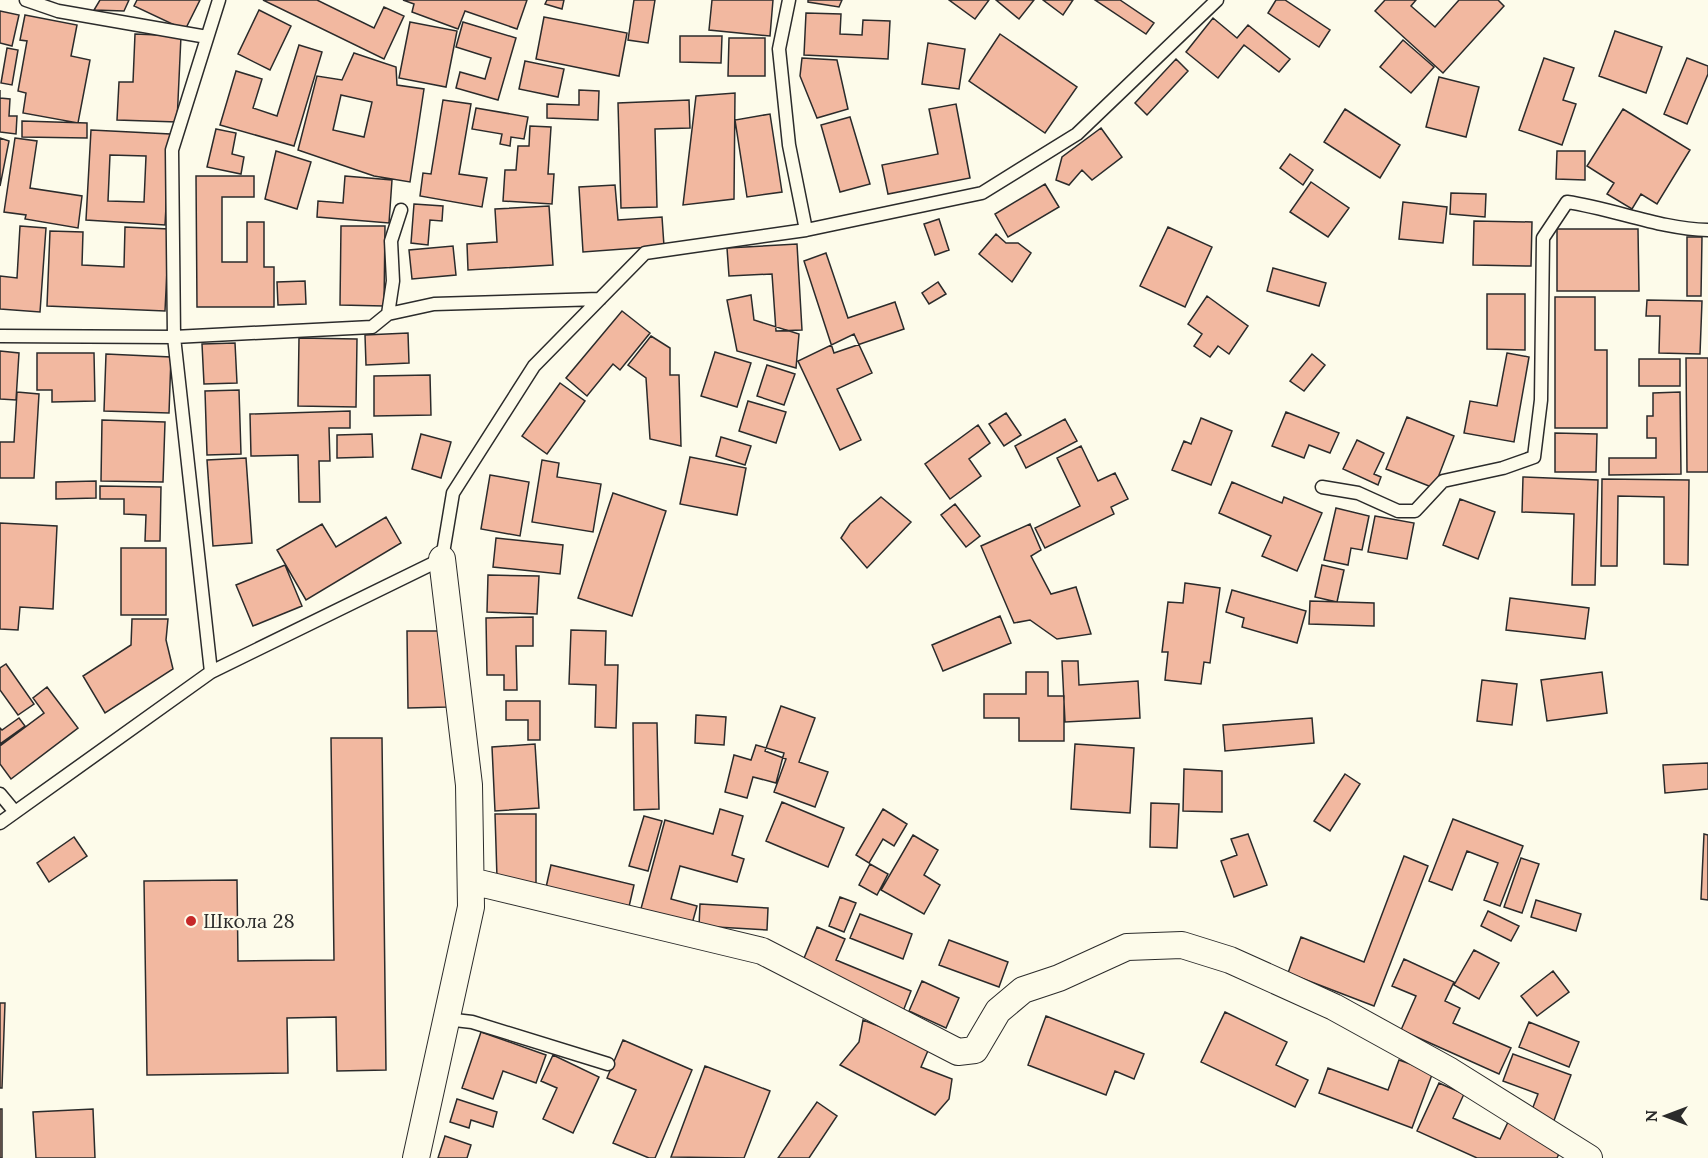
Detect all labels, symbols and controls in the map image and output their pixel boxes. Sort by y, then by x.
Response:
place label: Школа 28 [203,908,295,933]
marker: Школа 28 [184,914,198,928]
north arrow [1636,1086,1696,1146]
text: N [1641,1110,1661,1122]

